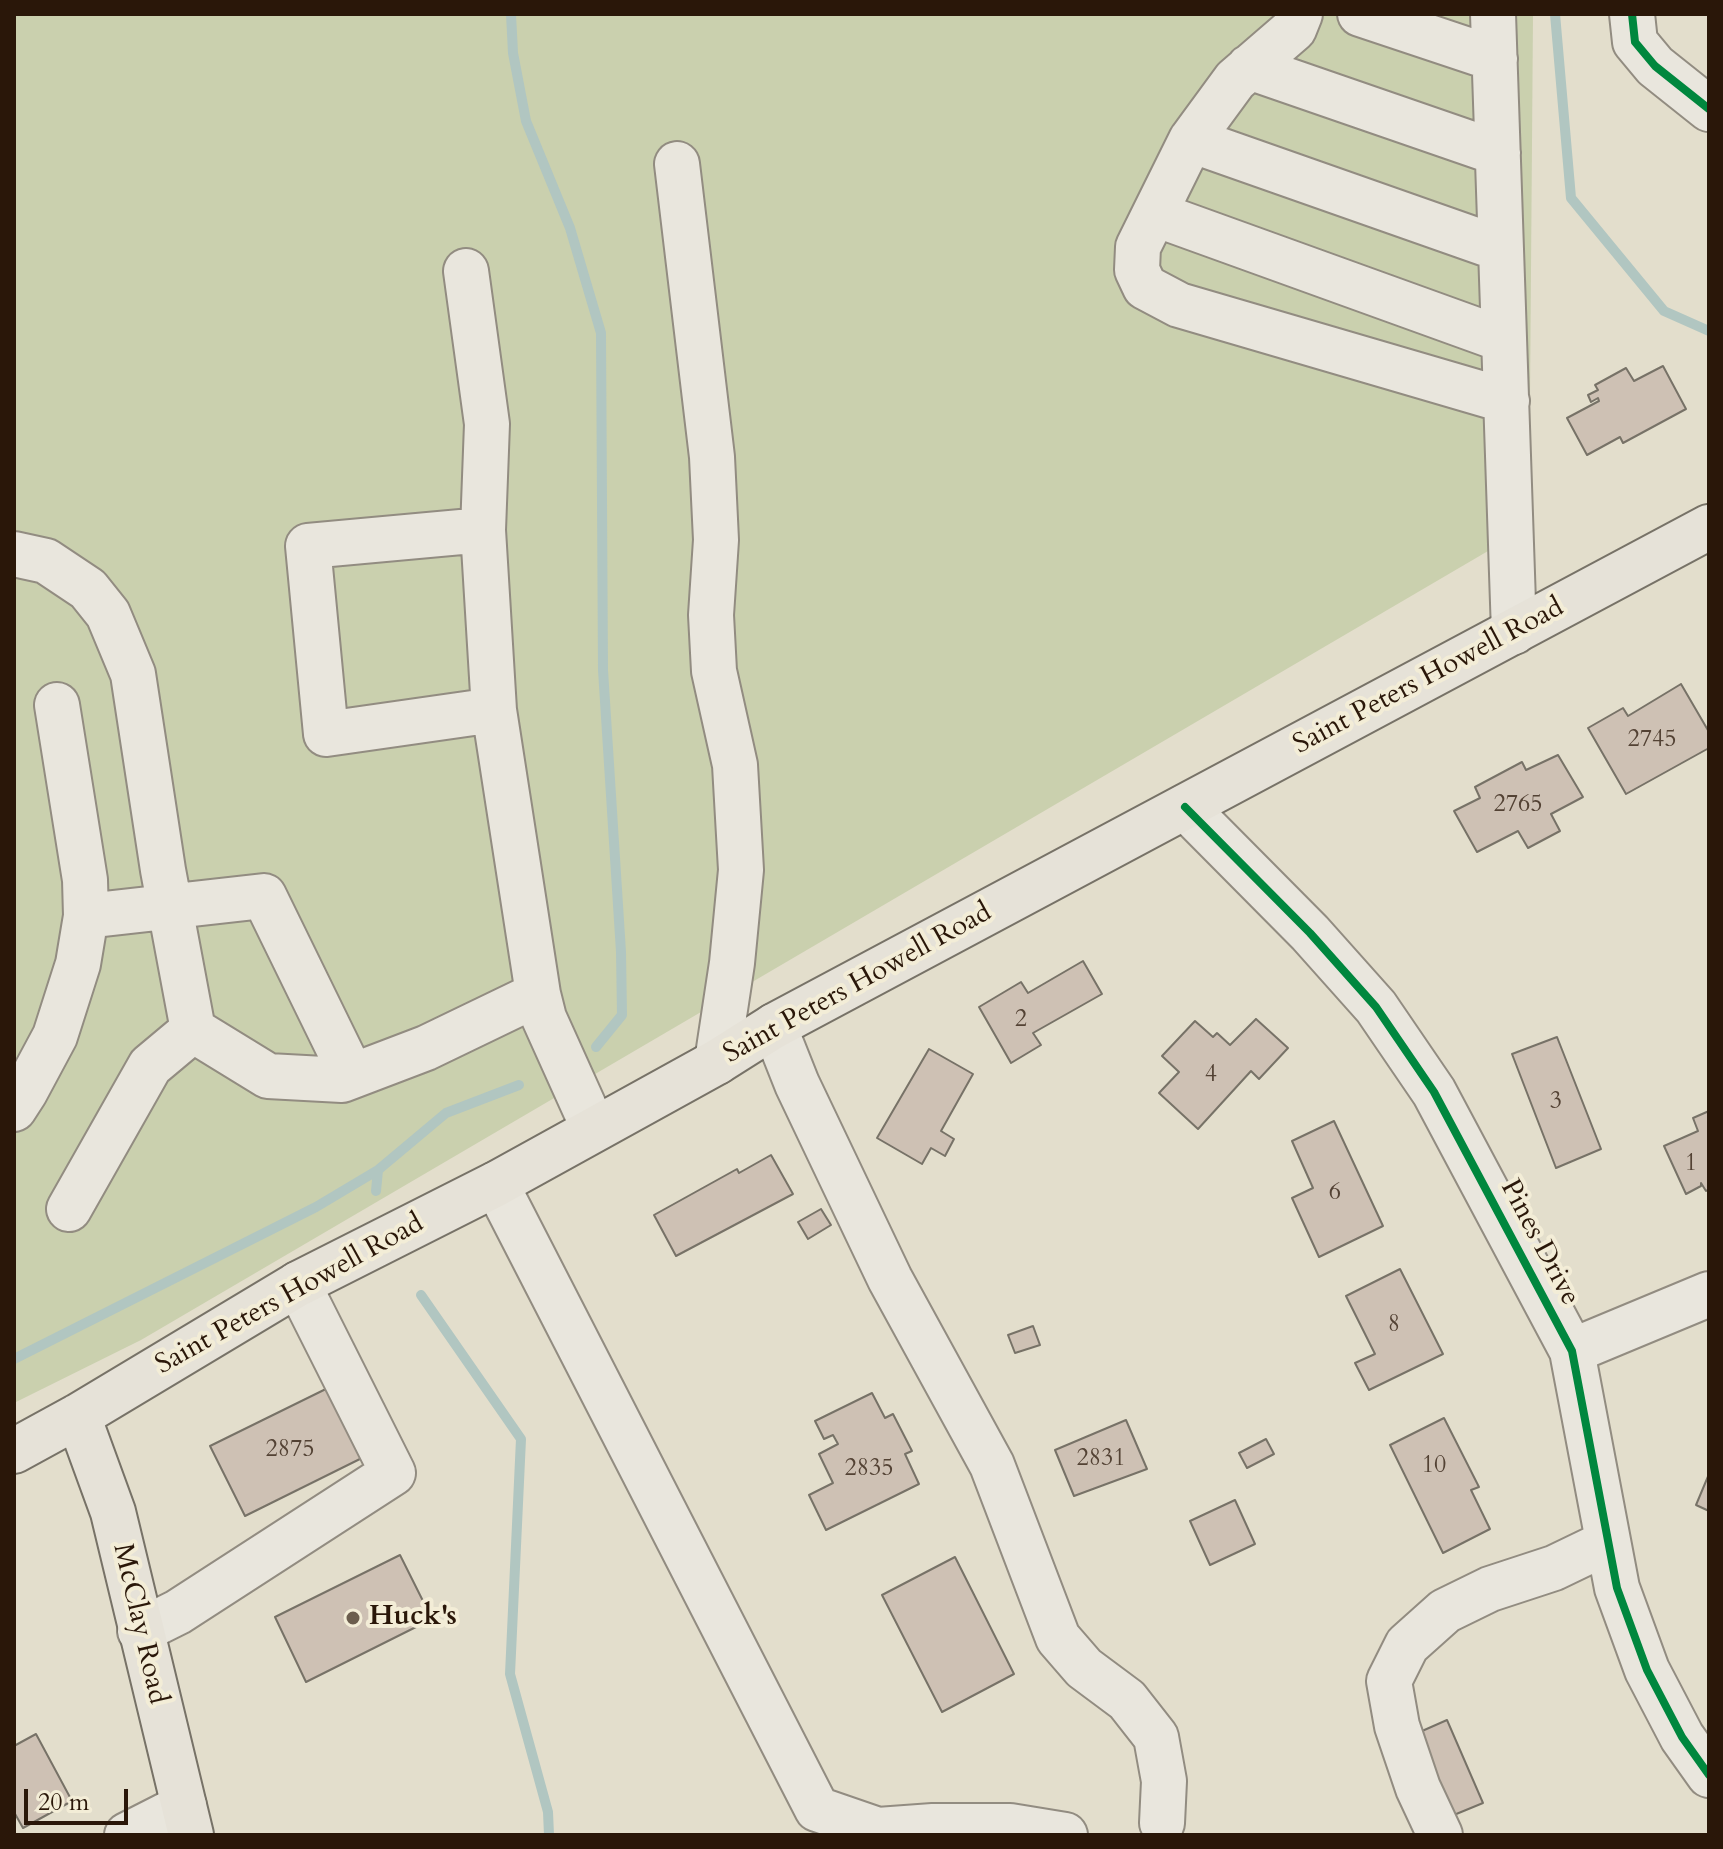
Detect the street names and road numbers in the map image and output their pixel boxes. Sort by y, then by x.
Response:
street label: Saint Peters Howell Road [1288,591,1570,763]
street label: Saint Peters Howell Road [718,896,998,1072]
street label: Pines Drive [1492,1174,1586,1312]
street label: Saint Peters Howell Road [150,1207,430,1383]
street label: McClay Road [104,1541,174,1707]

